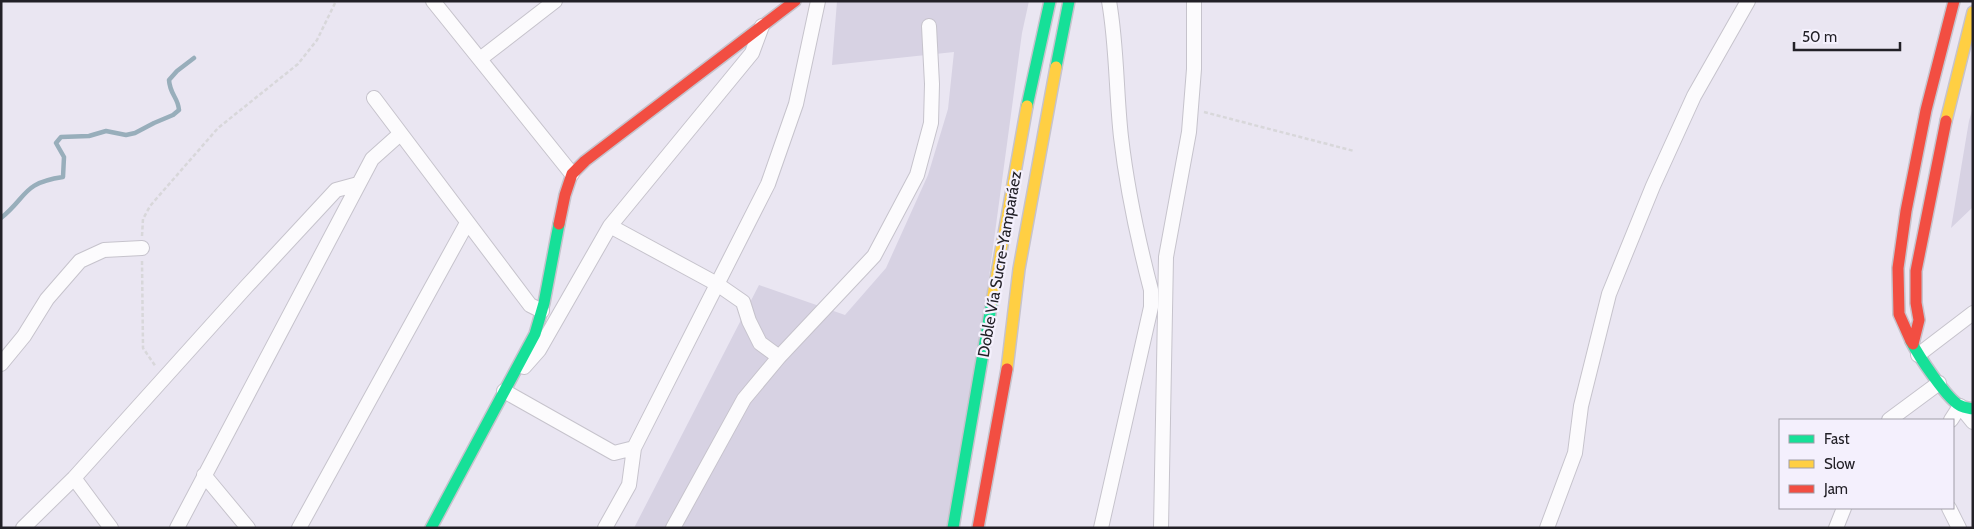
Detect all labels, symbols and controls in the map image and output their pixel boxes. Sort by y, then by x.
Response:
scale bar [1794,20,1900,52]
text: 50 m [1802,28,1837,46]
street label: Doble Vía Sucre-Yamparáez [974,169,1025,359]
legend [1779,419,1954,509]
text: Fast [1824,430,1849,448]
text: Slow [1824,455,1855,473]
text: Jam [1823,480,1848,498]

